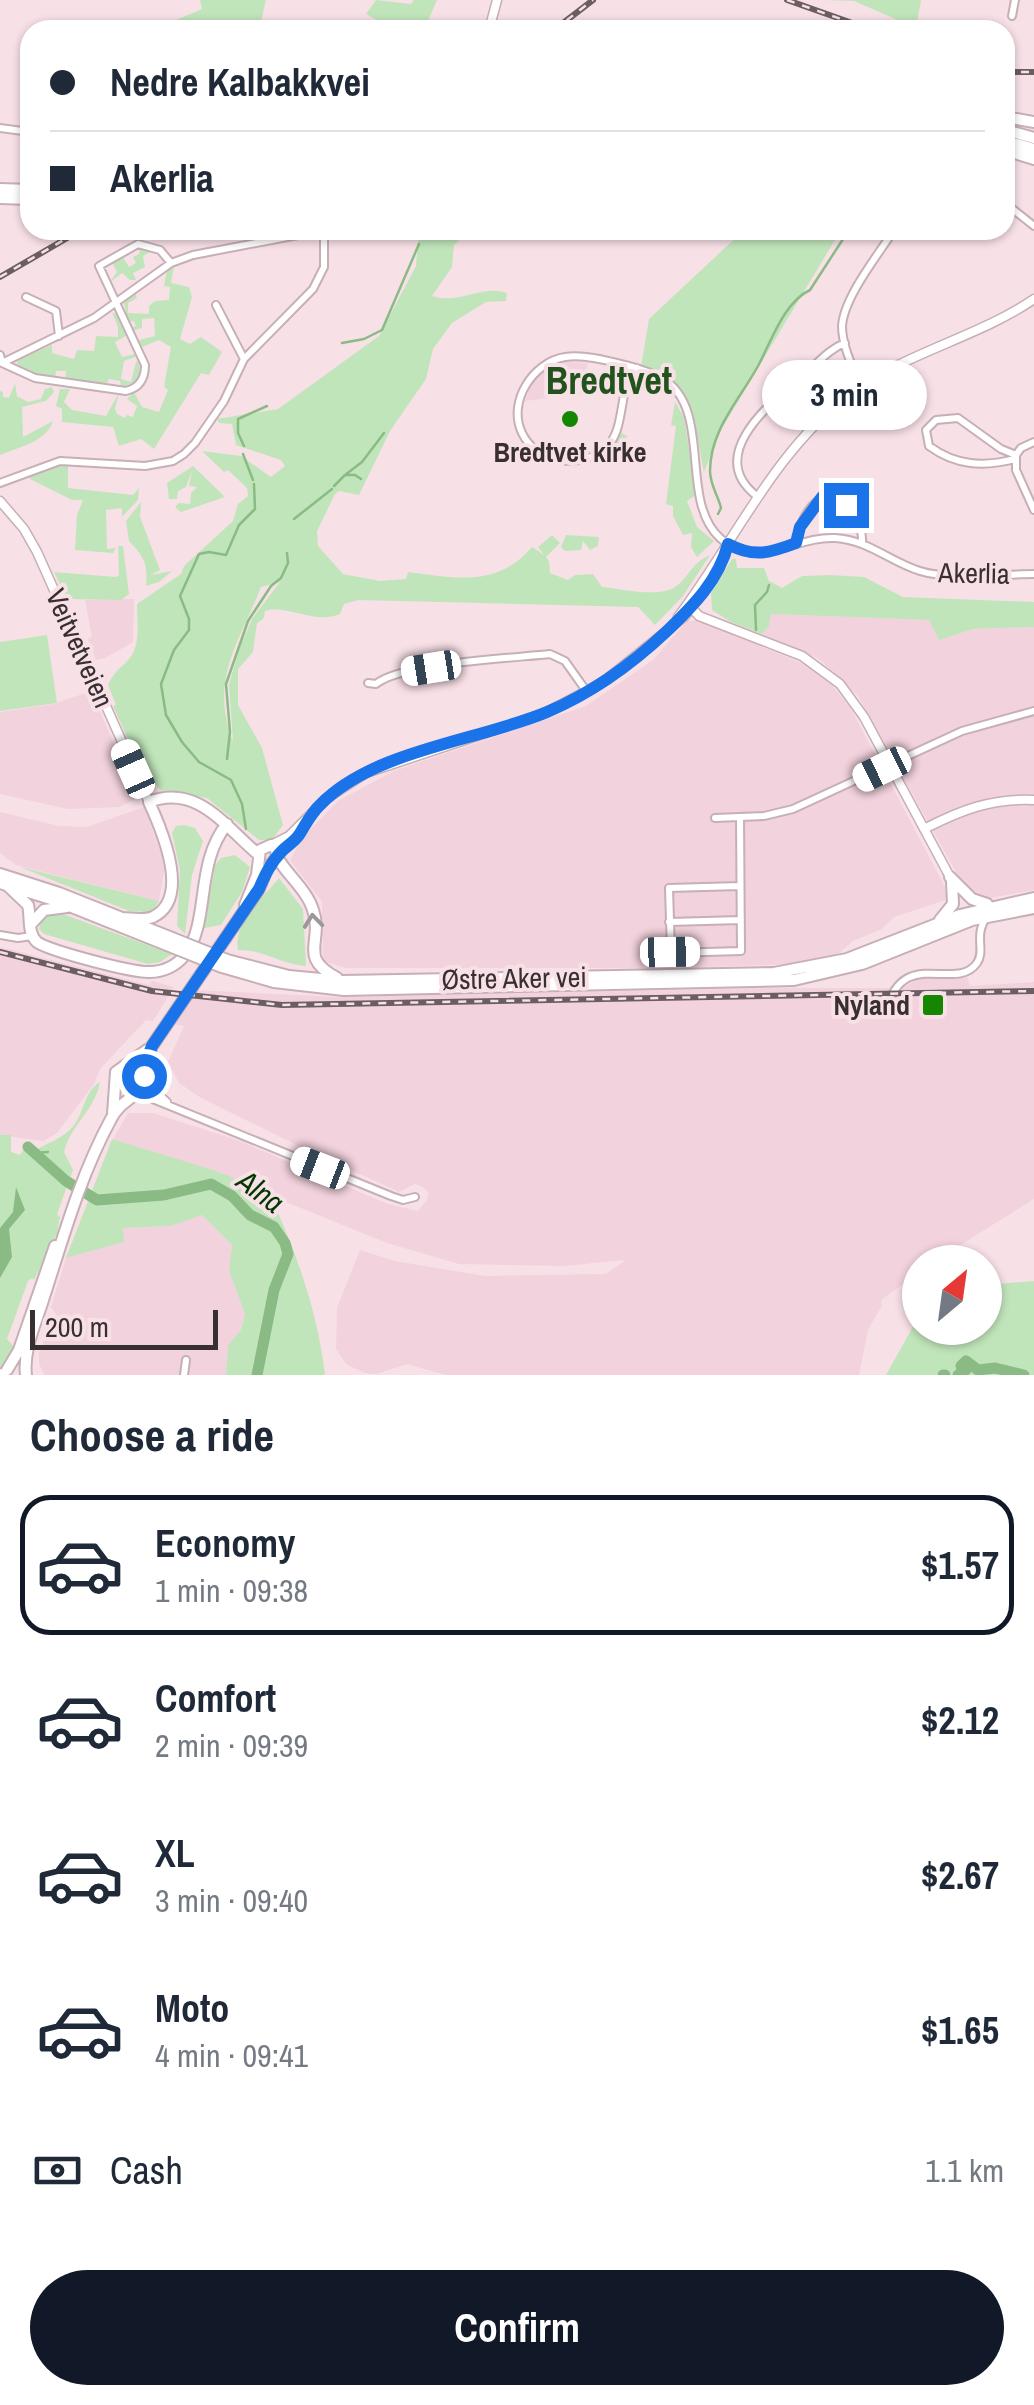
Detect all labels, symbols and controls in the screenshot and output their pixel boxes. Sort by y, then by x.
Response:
text: Nedre Kalbakkvei [110,57,370,108]
text: Akerlia [110,153,214,204]
district label: Bredtvet [546,355,672,406]
callout: 3 min [764,360,928,430]
text: 3 min [810,373,879,416]
marker: Bredtvet kirke [559,408,581,430]
place label: Bredtvet kirke [493,433,647,471]
route end [824,483,869,528]
street label: Akerlia [937,553,1010,593]
street label: Veitvetveien [37,583,123,713]
car [399,648,463,688]
car [107,735,159,803]
car [848,742,916,796]
one-way arrow [303,913,324,929]
car [640,936,700,968]
street label: Østre Aker vei [441,958,587,998]
place label: Nyland [833,986,910,1024]
marker: Nyland [920,992,946,1018]
route start [122,1054,167,1099]
car [287,1143,353,1193]
water label: Alna [228,1159,293,1222]
north arrow [902,1245,1002,1345]
map controls [902,1245,1002,1345]
scale bar [30,1305,218,1350]
text: 200 m [45,1308,109,1346]
text: Choose a ride [30,1404,274,1465]
text: Economy [155,1518,295,1569]
icon: car [35,1520,125,1610]
text: $1.57 [921,1540,999,1591]
text: 1 min · 09:38 [155,1569,308,1612]
text: Comfort [155,1673,276,1724]
icon: car [35,1675,125,1765]
text: $2.12 [921,1695,999,1746]
text: 2 min · 09:39 [155,1724,308,1767]
text: XL [155,1828,195,1879]
icon: car [35,1830,125,1920]
text: $2.67 [921,1850,999,1901]
text: 3 min · 09:40 [155,1879,308,1922]
text: Moto [155,1983,229,2034]
icon: car [35,1985,125,2075]
text: $1.65 [921,2005,999,2056]
text: 4 min · 09:41 [155,2034,308,2077]
icon: cash [30,2143,85,2198]
text: Cash [110,2145,183,2196]
text: 1.1 km [925,2149,1004,2192]
button: Confirm [30,2270,1004,2385]

